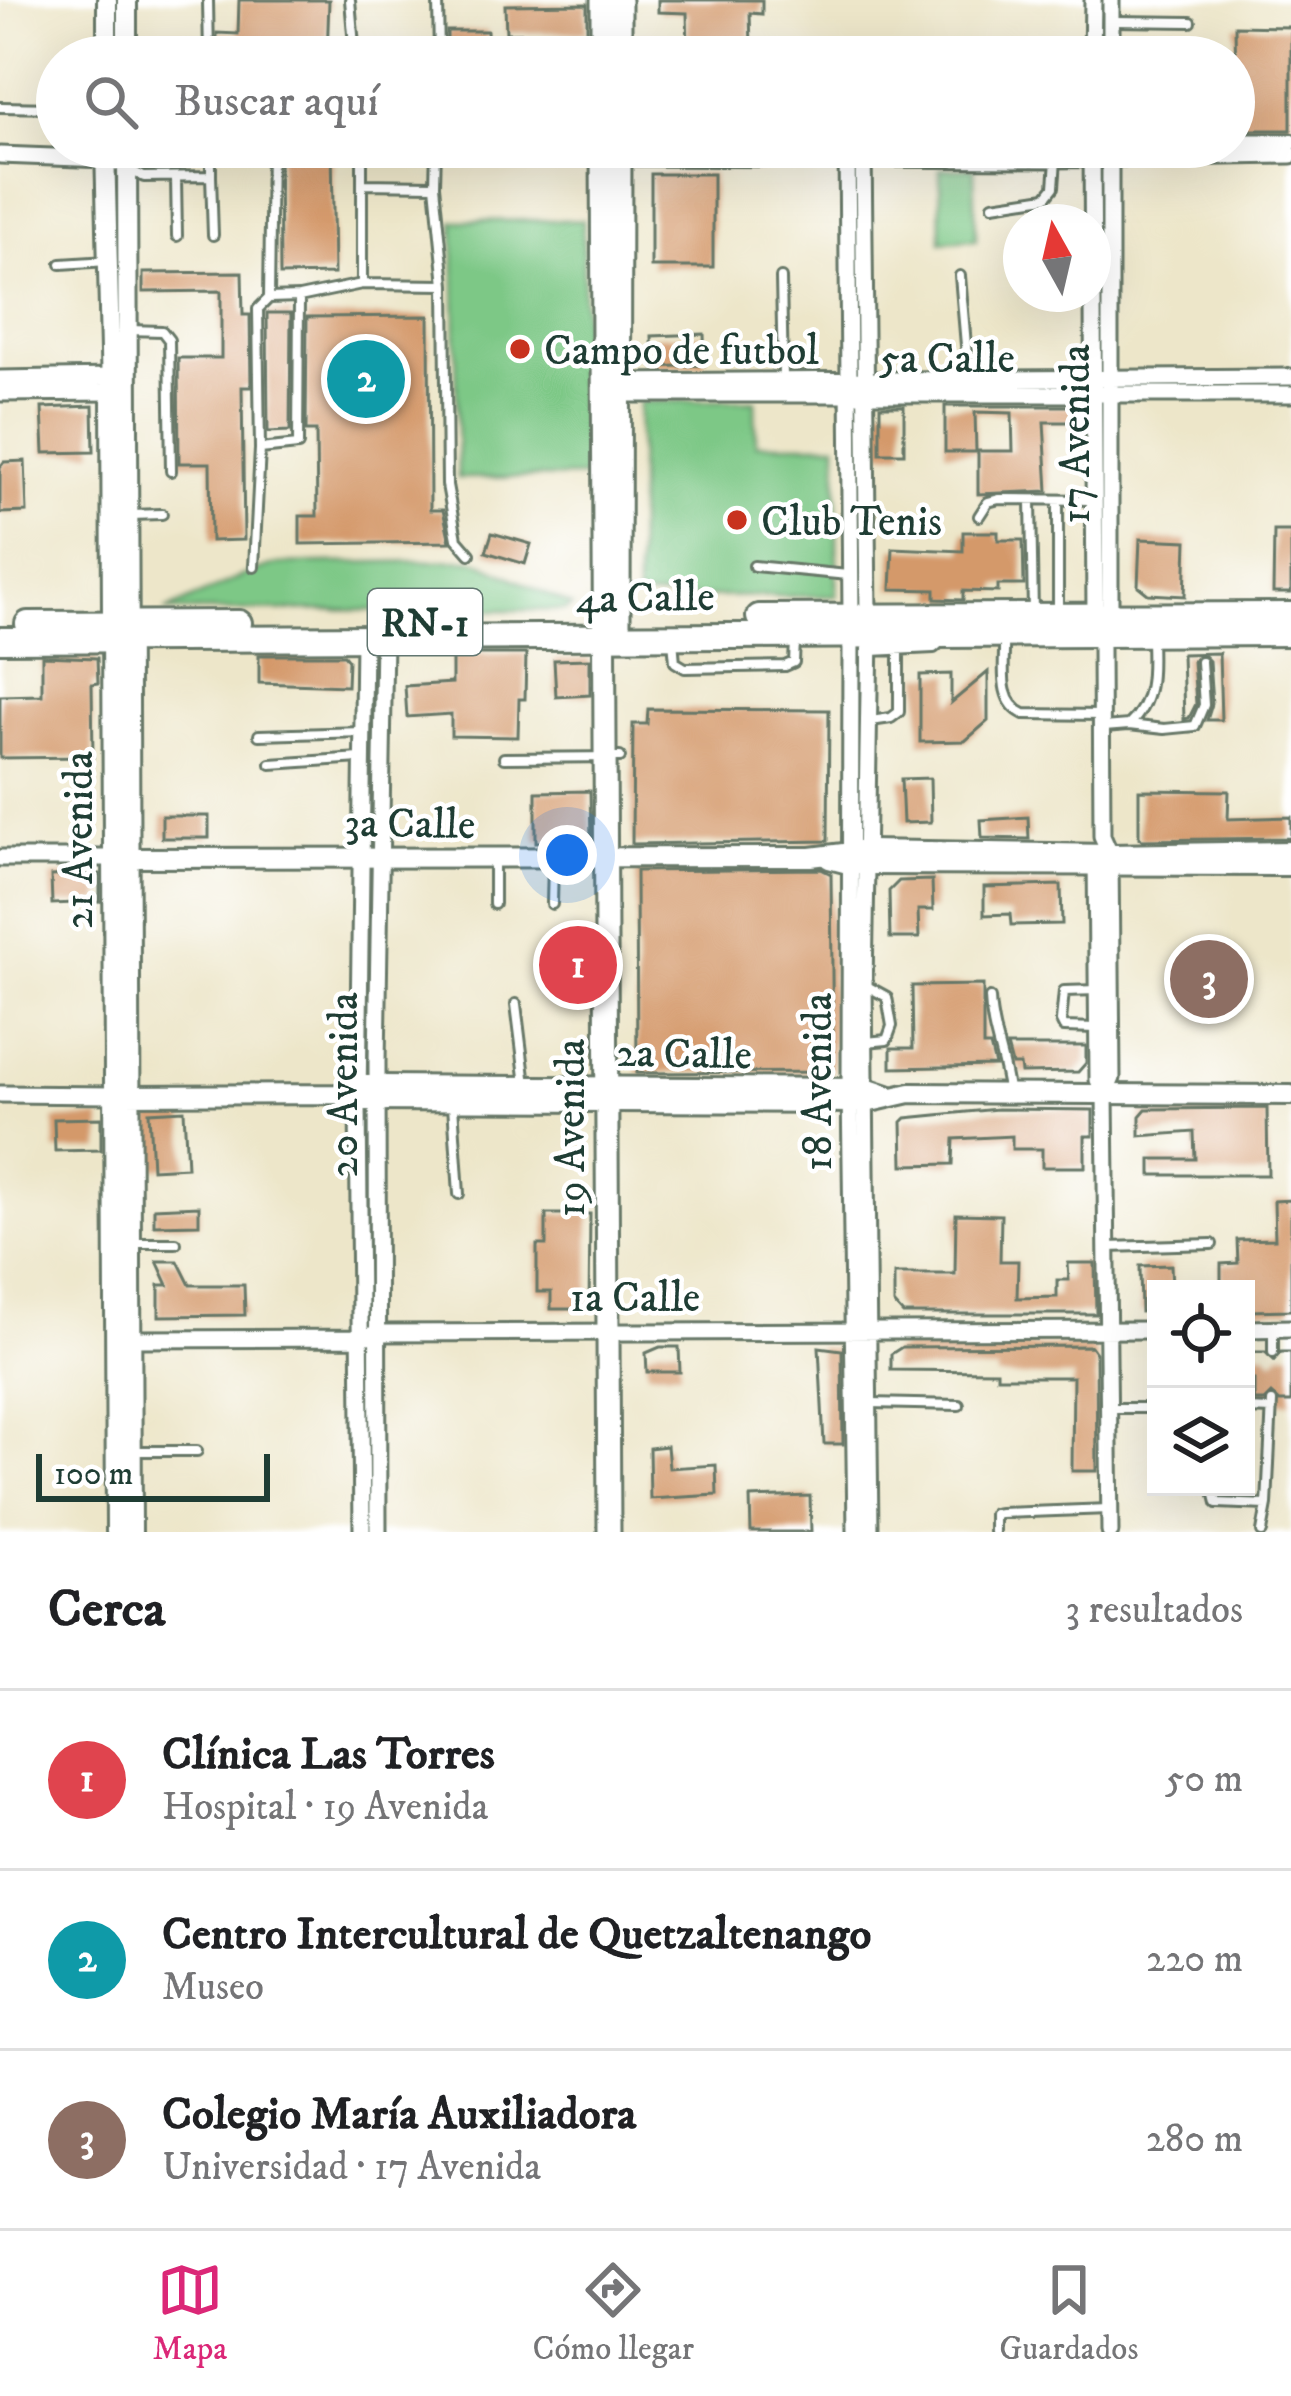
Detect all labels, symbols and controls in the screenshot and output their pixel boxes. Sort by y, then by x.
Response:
search box [36,36,1255,168]
icon: search [78,69,144,135]
text: Buscar aquí [174,74,379,130]
north arrow [1003,204,1111,312]
place label: Campo de futbol [544,326,819,378]
pin: 2 [327,334,405,424]
street label: 5a Calle [879,334,1015,386]
marker: Campo de futbol [507,336,533,362]
street label: 17 Avenida [1051,344,1103,524]
place label: Club Tenis [761,497,942,549]
marker: Club Tenis [724,507,750,533]
street label: 4a Calle [575,572,715,626]
road number: RN-1 [368,589,482,655]
street label: 21 Avenida [54,751,106,929]
street label: 3a Calle [344,798,476,852]
your location [537,825,597,885]
pin: 1 [539,920,617,1010]
pin: 3 [1170,934,1248,1024]
street label: 20 Avenida [319,992,371,1178]
street label: 18 Avenida [793,992,845,1171]
street label: 2a Calle [616,1028,752,1082]
street label: 19 Avenida [546,1039,598,1217]
street label: 1a Calle [570,1273,700,1325]
map controls [1147,1280,1255,1496]
button: locate [1147,1280,1255,1388]
button: layers [1147,1388,1255,1496]
scale bar [36,1448,270,1501]
text: 100 m [54,1454,133,1495]
text: Cerca [48,1578,165,1642]
text: 3 resultados [1066,1586,1243,1635]
text: Clínica Las Torres [162,1727,495,1783]
text: 1 [80,1755,94,1804]
text: 50 m [1165,1755,1243,1804]
text: Hospital · 19 Avenida [162,1783,488,1832]
text: Centro Intercultural de Quetzaltenango [162,1907,871,1963]
text: 2 [77,1935,97,1984]
text: 220 m [1146,1935,1243,1984]
text: Museo [162,1963,264,2012]
text: Colegio María Auxiliadora [162,2087,636,2143]
text: 3 [80,2115,94,2164]
text: 280 m [1146,2115,1243,2164]
text: Universidad · 17 Avenida [162,2143,541,2192]
tab: Mapa [153,2257,227,2370]
tab: Cómo llegar [533,2257,694,2370]
tab: Guardados [999,2257,1138,2370]

